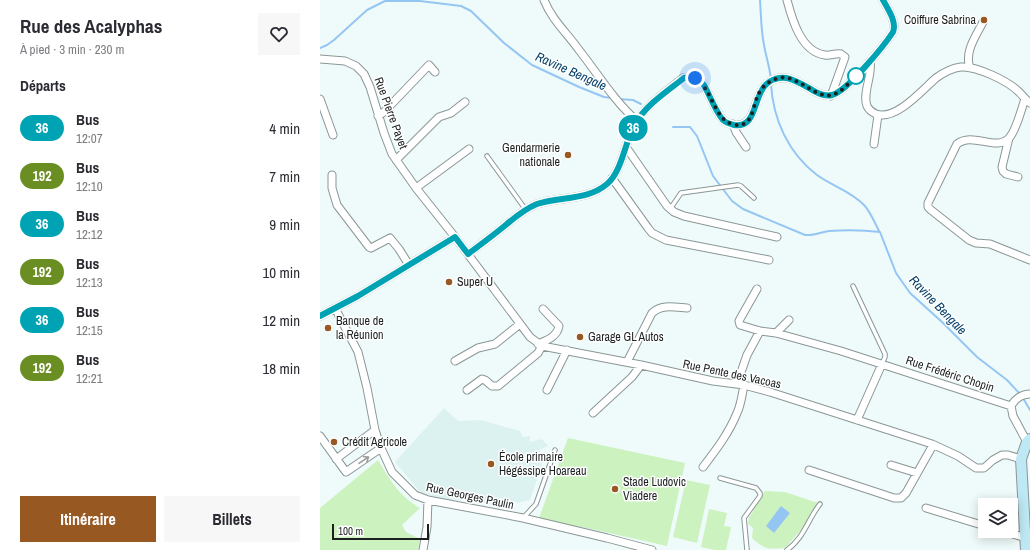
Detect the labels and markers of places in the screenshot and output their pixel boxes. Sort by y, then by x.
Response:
place label: Coiffure Sabrina [904,12,977,28]
marker: Coiffure Sabrina [979,15,989,25]
unlabelled marker [847,67,865,85]
place label: Gendarmerie nationale [502,140,560,170]
marker: Gendarmerie nationale [563,150,573,160]
place label: Super U [457,274,493,290]
marker: Super U [444,277,454,287]
place label: Banque de la Réunion [336,313,384,343]
marker: Banque de la Réunion [323,323,333,333]
place label: Garage GL Autos [588,329,664,345]
marker: Garage GL Autos [575,332,585,342]
place label: Crédit Agricole [342,434,407,450]
marker: Crédit Agricole [329,437,339,447]
place label: École primaire Hégéssipe Hoareau [499,449,587,479]
marker: École primaire Hégéssipe Hoareau [486,459,496,469]
place label: Stade Ludovic Viadere [623,474,686,504]
marker: Stade Ludovic Viadere [610,484,620,494]

